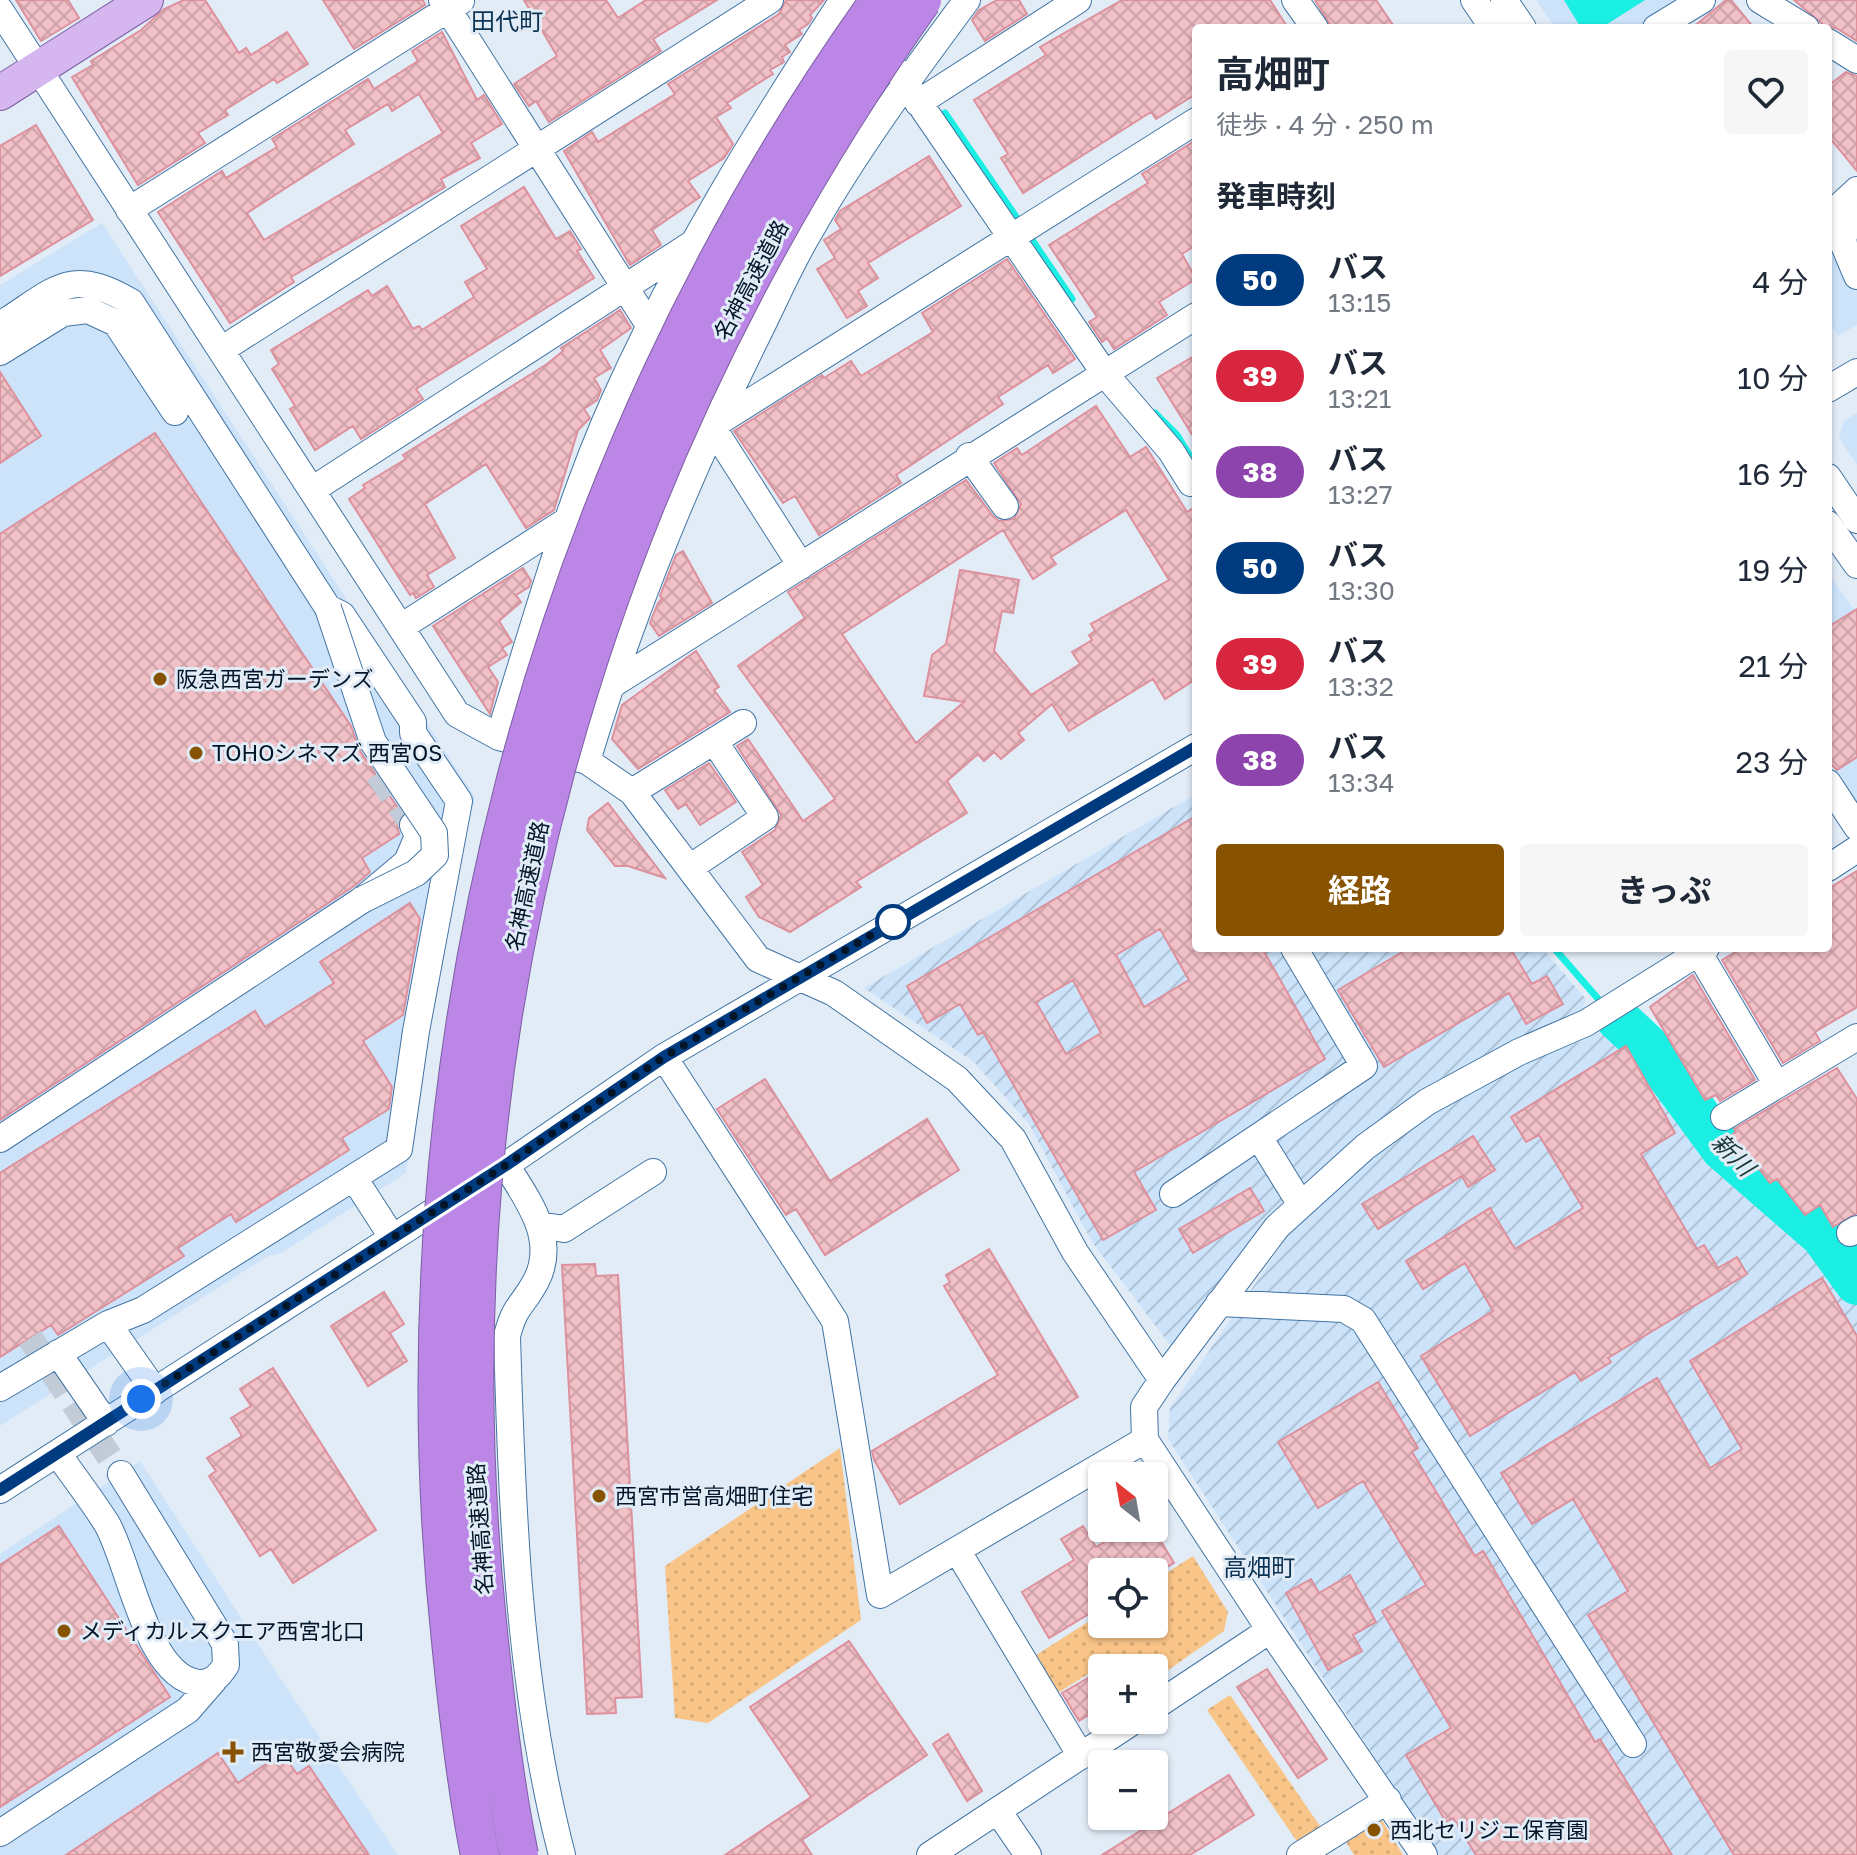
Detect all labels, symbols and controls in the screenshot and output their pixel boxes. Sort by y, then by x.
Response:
district label: 田代町 [471,6,543,35]
button: heart [1724,50,1808,134]
text: 高畑町 [1216,51,1330,96]
text: 徒歩 · 4 分 · 250 m [1216,109,1434,140]
text: 発車時刻 [1216,178,1336,214]
street label: 名神高速道路 [708,215,793,344]
text: バス [1328,249,1388,285]
text: 50 [1242,263,1278,296]
text: 4 分 [1752,264,1808,300]
text: 13:15 [1328,287,1391,318]
text: バス [1328,345,1388,381]
text: 39 [1243,359,1277,392]
text: 10 分 [1737,360,1808,396]
text: 13:21 [1328,383,1391,414]
text: バス [1328,441,1388,477]
text: 38 [1242,455,1278,488]
text: 16 分 [1738,456,1808,492]
text: 13:27 [1328,479,1392,510]
text: バス [1328,537,1388,573]
text: 50 [1242,551,1278,584]
text: 19 分 [1738,552,1808,588]
text: 13:30 [1328,575,1395,606]
text: バス [1328,633,1388,669]
text: 39 [1243,647,1277,680]
text: 21 分 [1739,648,1808,684]
place label: 阪急西宮ガーデンズ [176,665,374,692]
marker: 阪急西宮ガーデンズ [151,670,169,688]
text: 13:32 [1328,671,1394,702]
text: バス [1328,729,1388,765]
place label: TOHOシネマズ 西宮OS [212,739,442,766]
text: 38 [1242,743,1278,776]
marker: TOHOシネマズ 西宮OS [187,744,205,762]
text: 23 分 [1736,744,1808,780]
text: 13:34 [1328,767,1395,798]
street label: 名神高速道路 [500,819,553,953]
button: 経路 [1216,844,1504,936]
button: きっぷ [1520,844,1808,936]
unlabelled marker [876,905,910,939]
water label: 新川 [1707,1127,1763,1183]
your location [121,1379,161,1419]
street label: 名神高速道路 [461,1462,498,1596]
north arrow [1088,1462,1168,1542]
map controls [1088,1462,1168,1830]
place label: 西宮市営高畑町住宅 [615,1482,813,1509]
marker: 西宮市営高畑町住宅 [590,1487,608,1505]
district label: 高畑町 [1223,1552,1295,1581]
button: locate [1088,1558,1168,1638]
place label: メディカルスクエア西宮北口 [80,1617,364,1644]
marker: メディカルスクエア西宮北口 [55,1622,73,1640]
button: + [1088,1654,1168,1734]
place label: 西宮敬愛会病院 [251,1738,405,1765]
marker: 西宮敬愛会病院 [222,1741,244,1763]
button: − [1088,1750,1168,1830]
place label: 西北セリジェ保育園 [1390,1816,1588,1843]
marker: 西北セリジェ保育園 [1365,1821,1383,1839]

